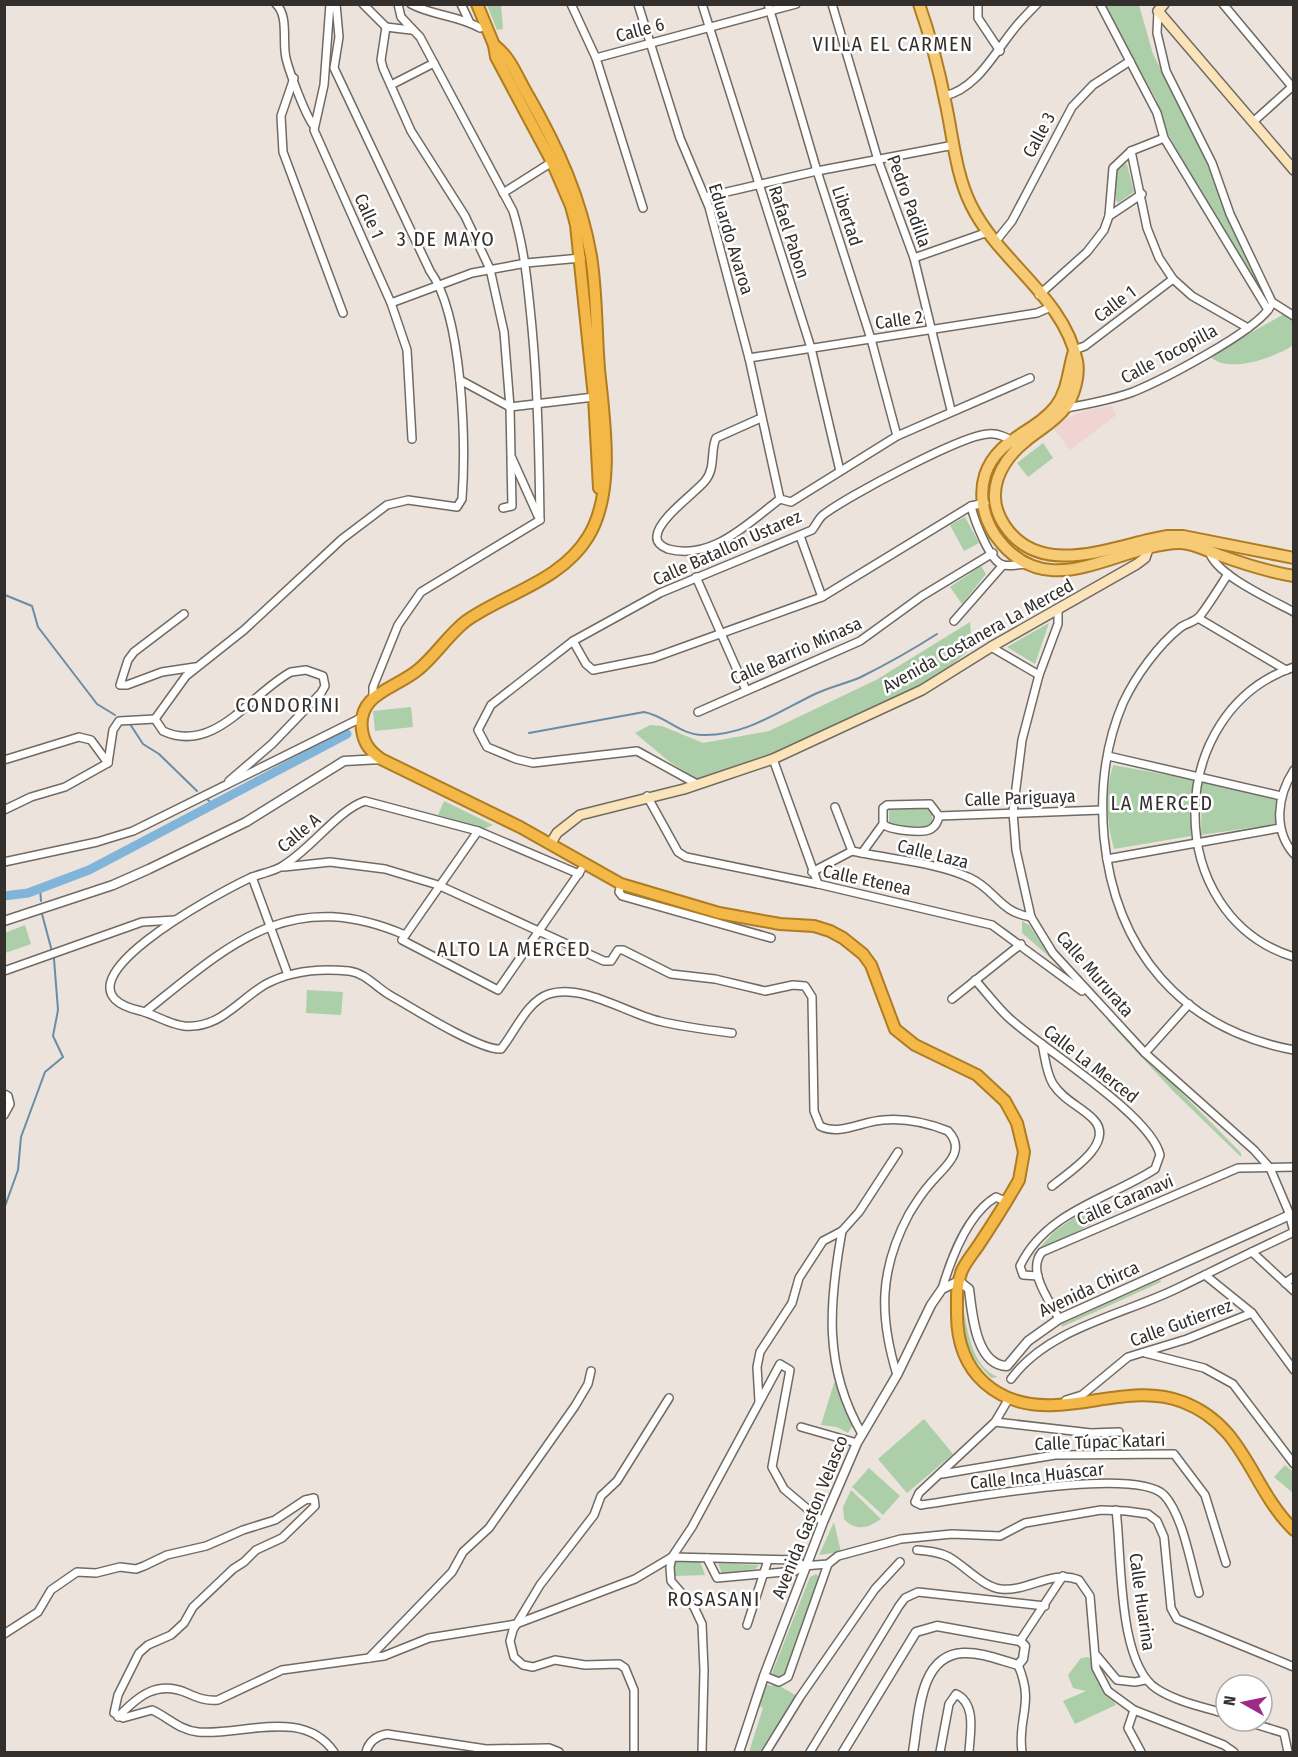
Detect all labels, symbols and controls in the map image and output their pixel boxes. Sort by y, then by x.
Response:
street label: Calle 6 [613,13,667,47]
district label: VILLA EL CARMEN [812,32,974,56]
street label: Calle 3 [1018,109,1060,161]
street label: Pedro Padilla [882,152,936,250]
street label: Eduardo Avaroa [704,181,758,297]
street label: Rafael Pabon [764,183,814,281]
street label: Libertad [827,183,867,249]
street label: Calle 1 [349,190,389,242]
district label: 3 DE MAYO [397,227,495,251]
street label: Calle 1 [1090,281,1140,327]
street label: Calle 2 [874,306,924,334]
street label: Calle Tocopilla [1117,319,1221,389]
street label: Calle Batallon Ustarez [649,505,805,591]
street label: Avenida Costanera La Merced [879,574,1077,698]
street label: Calle Barrio Minasa [727,612,865,690]
district label: CONDORINI [235,693,341,717]
street label: Calle Pariguaya [964,785,1076,811]
district label: LA MERCED [1110,791,1214,815]
street label: Calle A [273,808,325,857]
street label: Calle Laza [895,835,971,873]
street label: Calle Etenea [821,860,913,900]
street label: Calle Mururata [1052,926,1139,1022]
district label: ALTO LA MERCED [437,937,591,961]
street label: Calle La Merced [1039,1020,1143,1108]
street label: Calle Caranavi [1073,1170,1177,1230]
street label: Avenida Chirca [1035,1256,1143,1322]
street label: Calle Gutierrez [1127,1294,1235,1352]
street label: Calle Túpac Katari [1034,1429,1166,1455]
street label: Avenida Gaston Velasco [767,1432,853,1602]
street label: Calle Inca Huáscar [969,1458,1106,1494]
street label: Calle Huarina [1124,1552,1160,1652]
district label: ROSASANI [667,1587,761,1611]
north arrow [1214,1673,1274,1733]
text: N [1220,1695,1240,1707]

